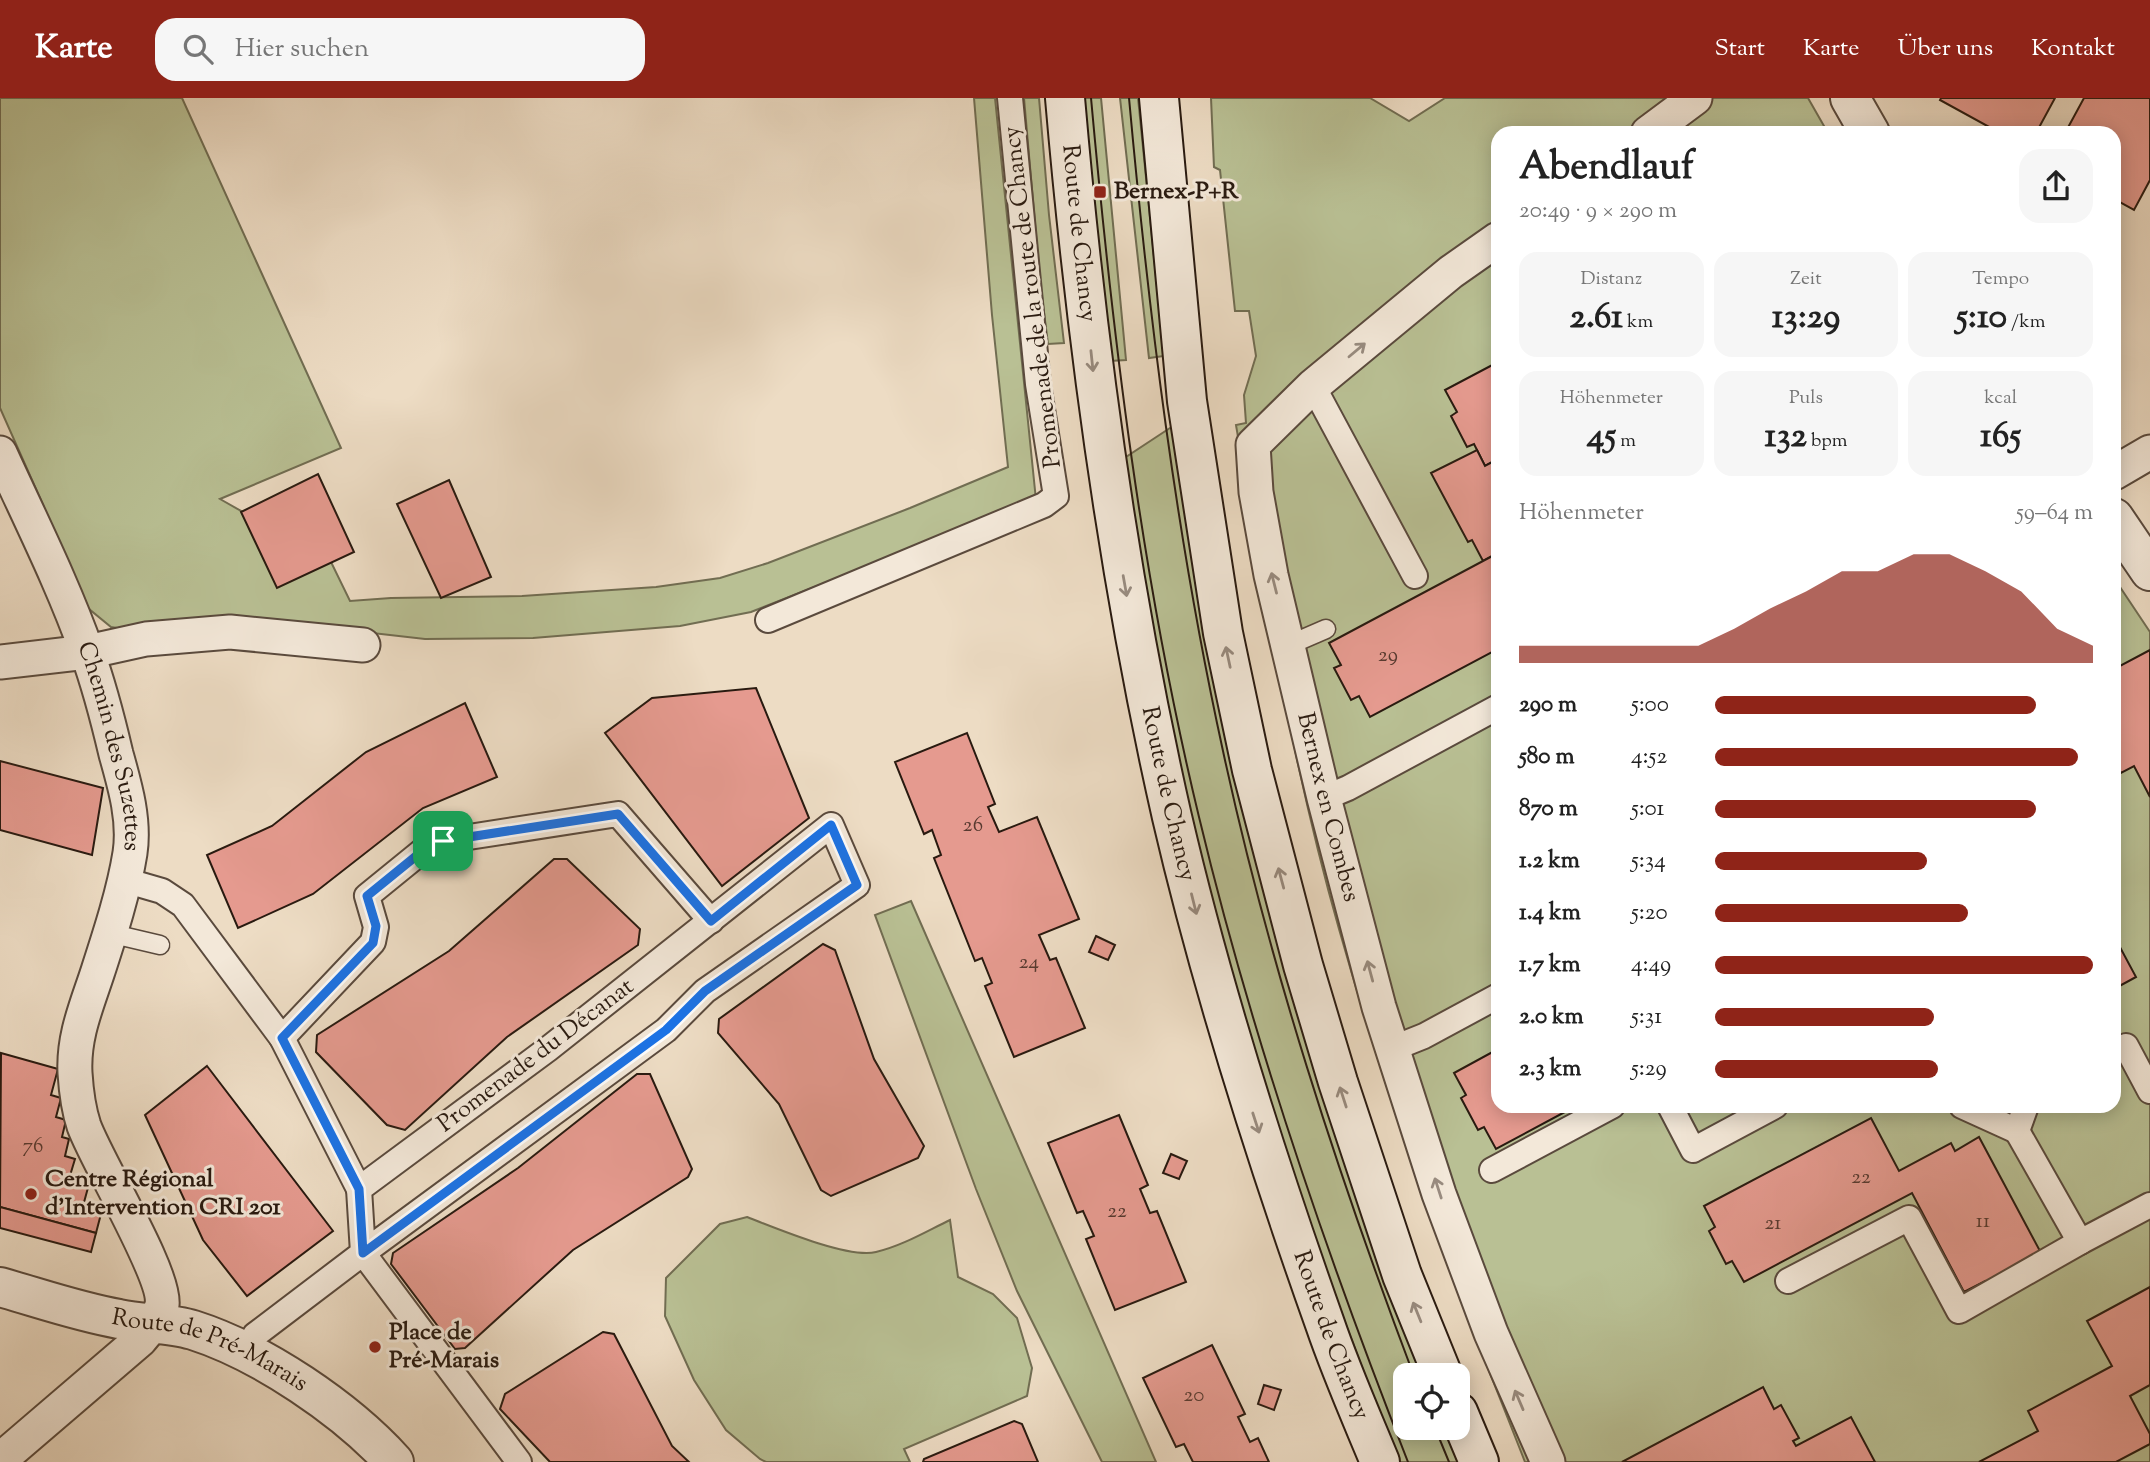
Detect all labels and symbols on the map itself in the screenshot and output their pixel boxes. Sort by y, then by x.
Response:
street label: Promenade de la route de Chancy [995,124,1071,470]
street label: Route de Chancy [1052,143,1105,324]
place label: Bernex-P+R [1114,175,1239,209]
marker: Bernex-P+R [1092,184,1108,200]
one-way arrow [1348,342,1366,357]
one-way arrow [1086,349,1099,372]
one-way arrow [1266,573,1279,595]
one-way arrow [1119,574,1132,597]
street label: Chemin des Suzettes [68,637,148,853]
house number: 29 [1378,641,1398,671]
one-way arrow [1221,646,1234,669]
street label: Route de Chancy [1132,703,1204,885]
street label: Bernex en Combes [1287,709,1368,906]
pin [413,811,473,871]
house number: 26 [963,811,983,841]
one-way arrow [1273,868,1286,890]
one-way arrow [1188,892,1201,915]
house number: 24 [1019,948,1039,978]
one-way arrow [1363,960,1376,982]
street label: Promenade du Décanat [431,971,641,1141]
one-way arrow [1336,1087,1348,1109]
one-way arrow [1251,1111,1264,1133]
house number: 76 [23,1132,43,1162]
place label: Centre Régional d'Intervention CRI 201 [45,1163,281,1225]
house number: 22 [1851,1163,1871,1193]
one-way arrow [1431,1177,1443,1199]
marker: Centre Régional d'Intervention CRI 201 [23,1186,39,1202]
house number: 22 [1107,1197,1127,1227]
house number: 11 [1976,1207,1990,1237]
house number: 21 [1765,1209,1781,1239]
street label: Route de Chancy [1284,1246,1378,1425]
street label: Route de Pré-Marais [108,1301,314,1401]
one-way arrow [1410,1302,1423,1324]
place label: Place de Pré-Marais [389,1316,499,1378]
marker: Place de Pré-Marais [367,1339,383,1355]
house number: 20 [1184,1381,1204,1411]
one-way arrow [1512,1390,1525,1411]

